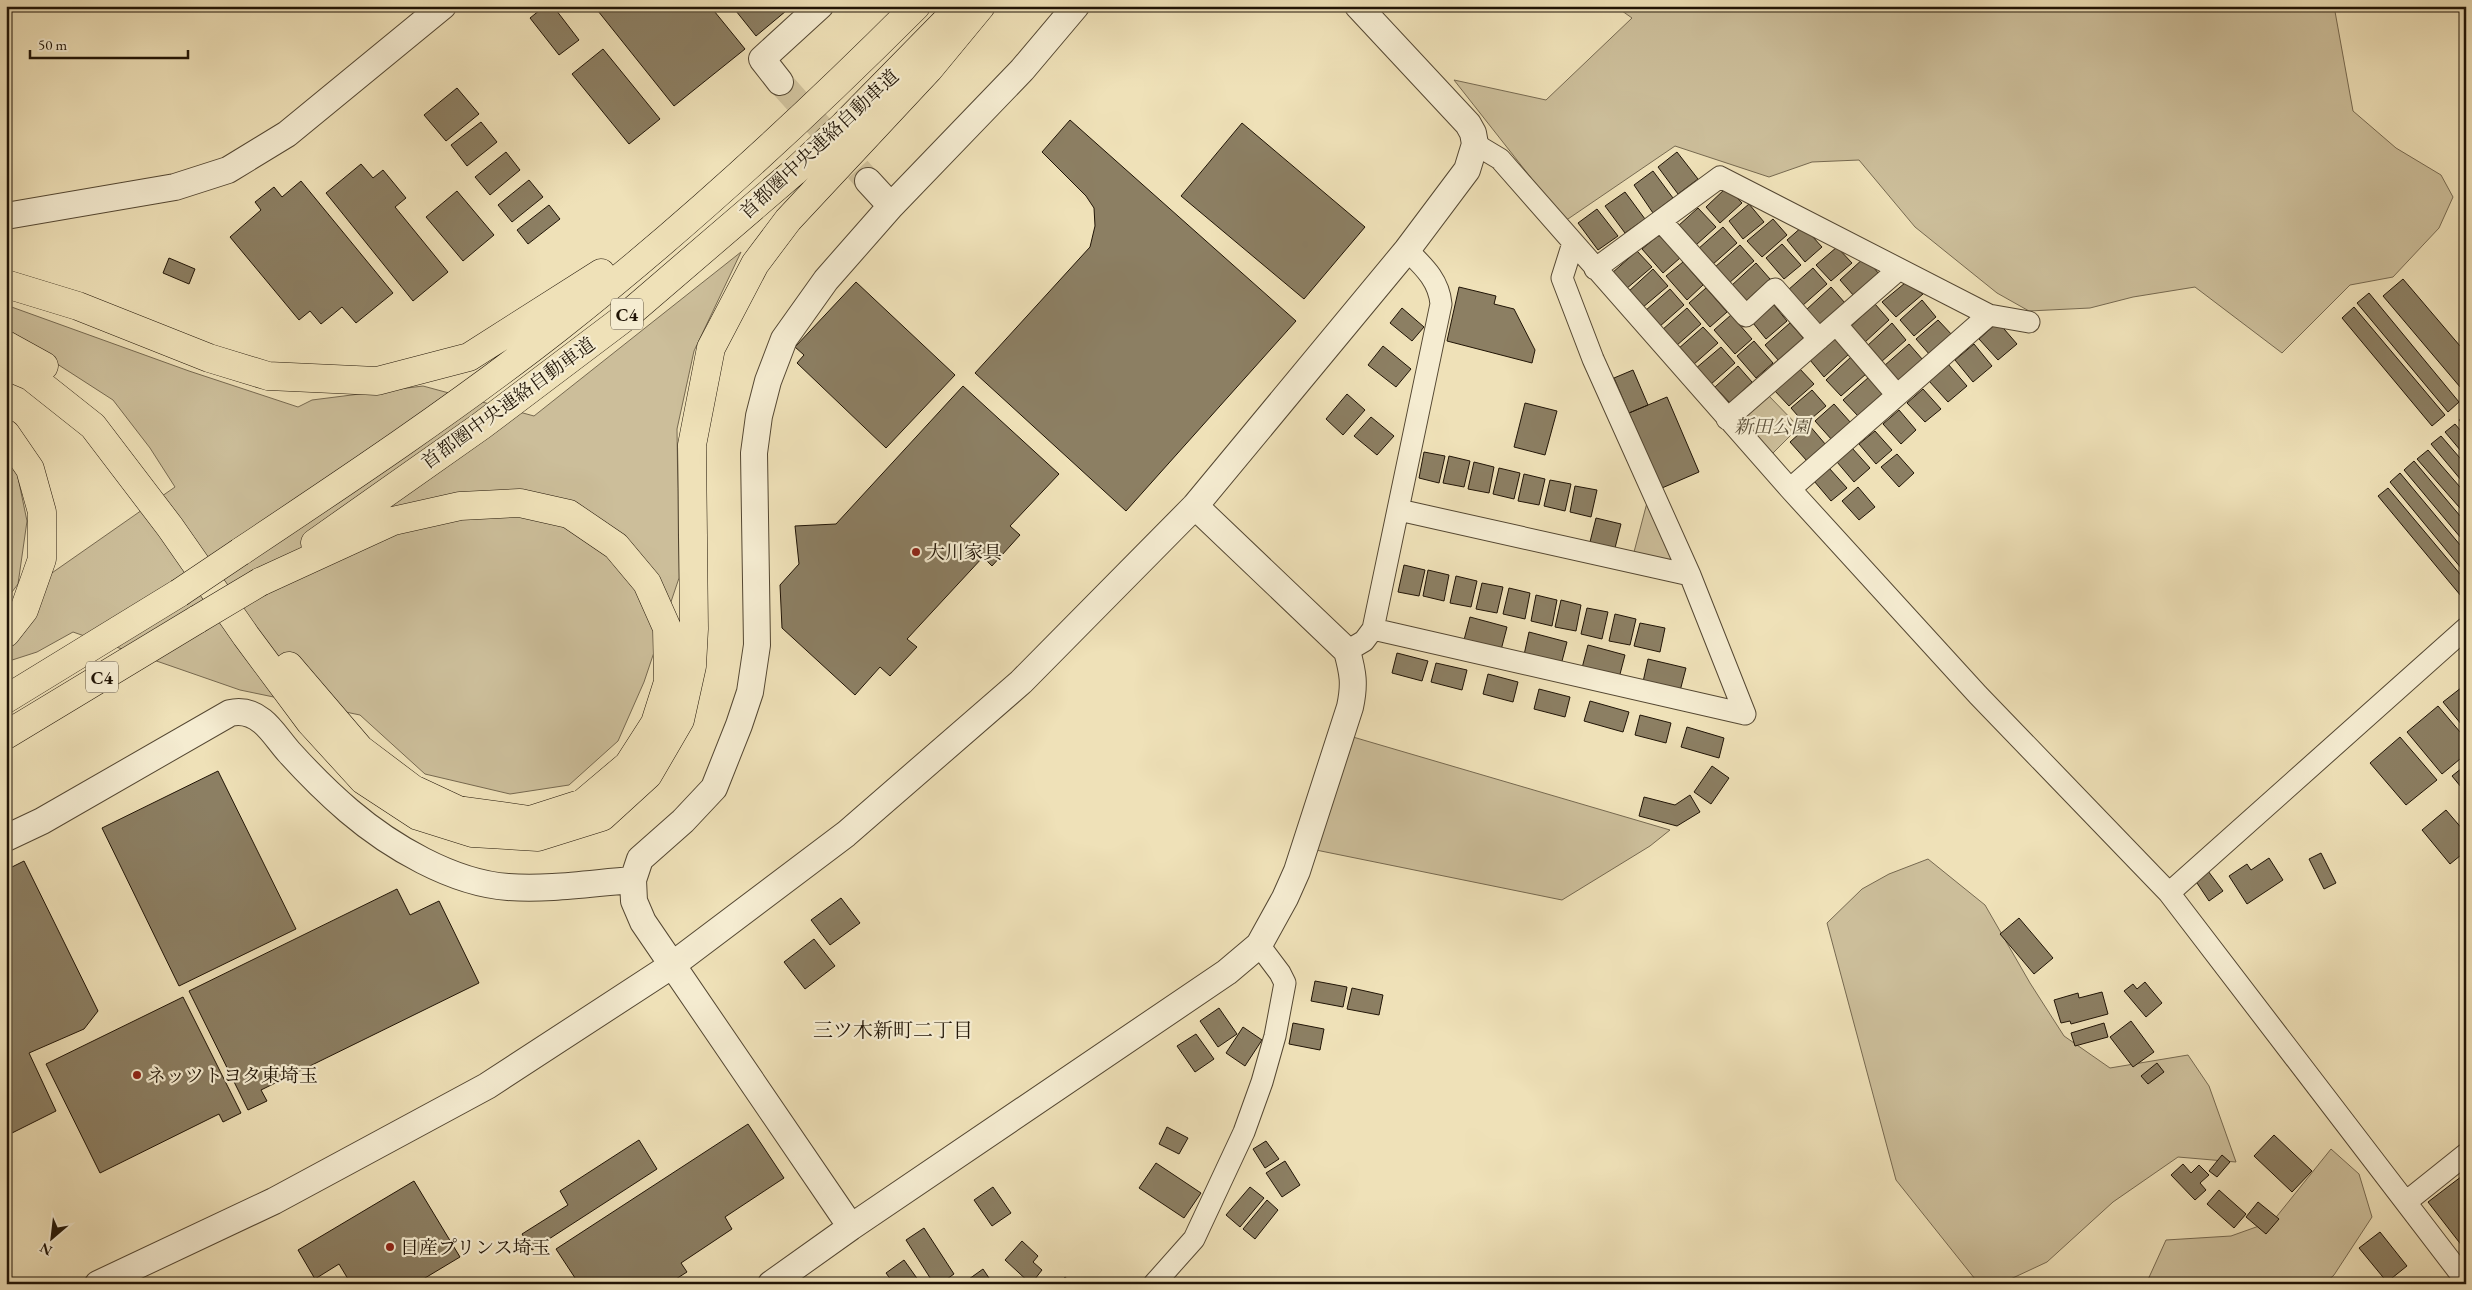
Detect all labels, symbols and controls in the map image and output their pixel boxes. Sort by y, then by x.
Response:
scale bar [30,28,188,60]
text: 50 m [38,35,67,54]
street label: 首都圏中央連絡自動車道 [734,64,904,224]
road number: C4 [611,298,643,329]
street label: 首都圏中央連絡自動車道 [416,331,600,475]
park label: 新田公園 [1734,414,1813,439]
place label: 大川家具 [926,540,1002,565]
marker: 大川家具 [910,546,922,558]
road number: C4 [86,662,118,692]
district label: 三ツ木新町二丁目 [813,1017,973,1043]
place label: ネッツトヨタ東埼玉 [147,1063,318,1088]
marker: ネッツトヨタ東埼玉 [131,1069,143,1081]
north arrow [28,1212,78,1262]
place label: 日産プリンス埼玉 [400,1235,551,1260]
text: N [36,1239,55,1260]
marker: 日産プリンス埼玉 [384,1241,396,1253]

